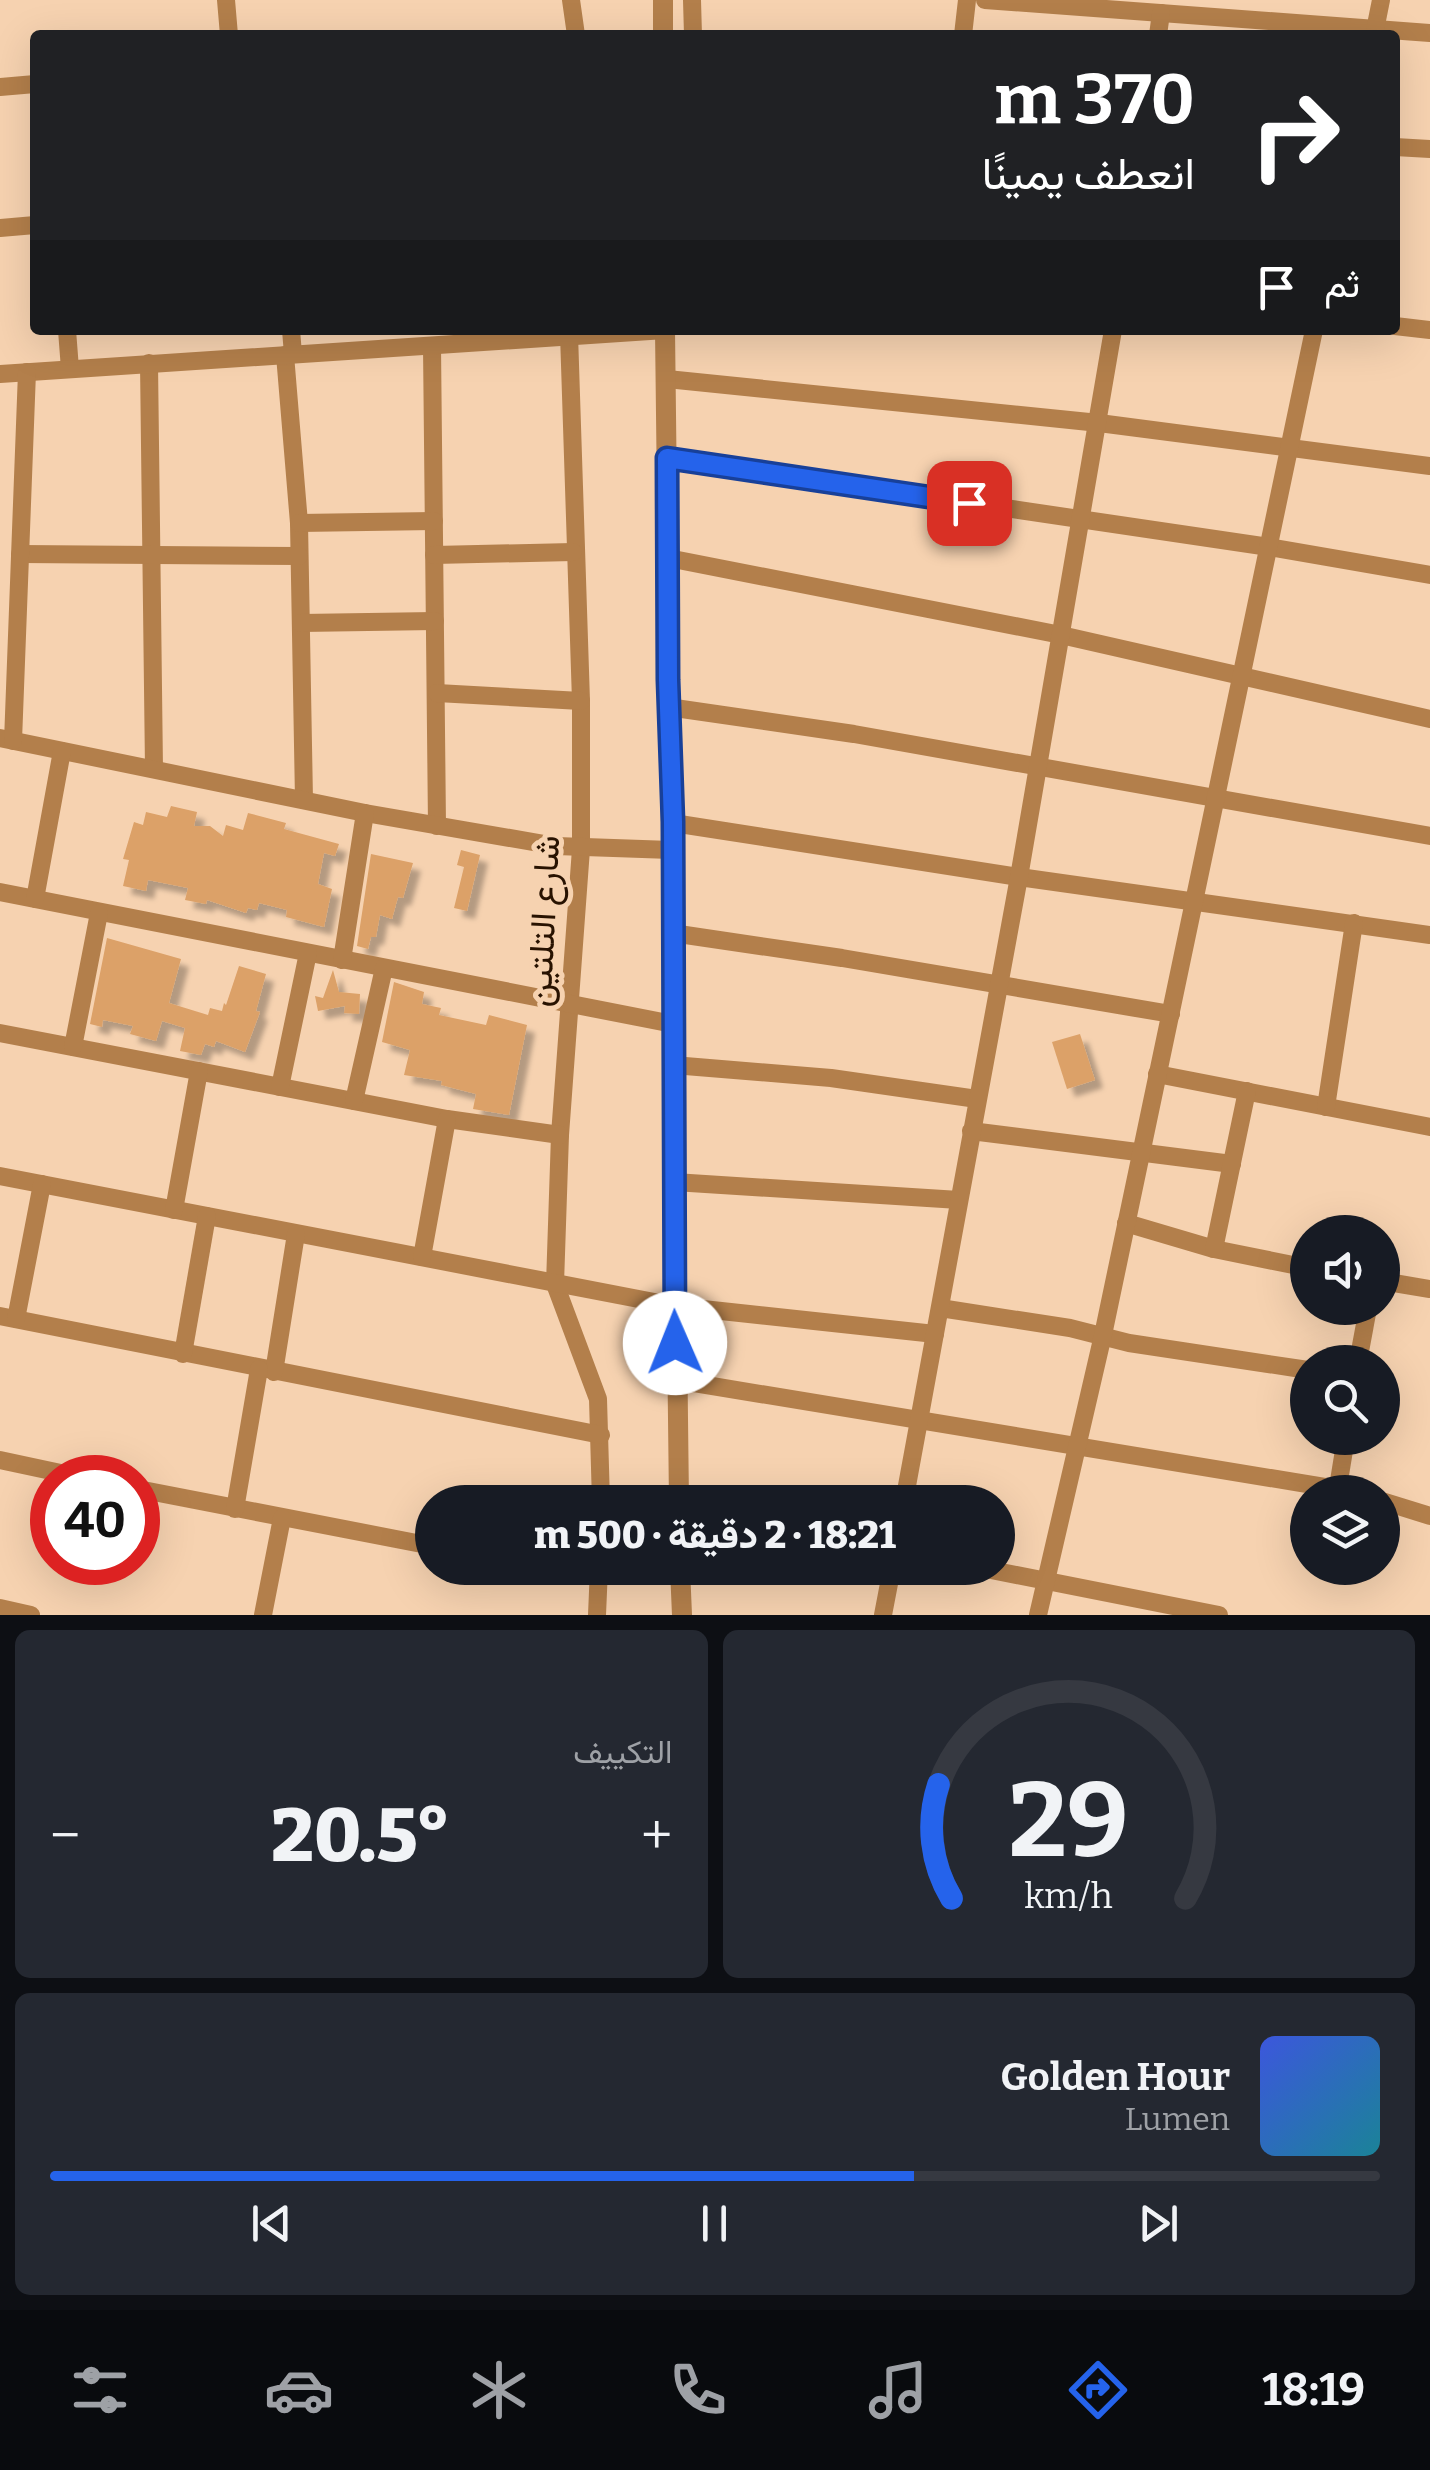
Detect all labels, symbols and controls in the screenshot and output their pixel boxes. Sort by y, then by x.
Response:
text: 370 m [994,58,1195,142]
icon: right [1230,70,1360,200]
text: انعطف يمينًا [982,147,1195,201]
icon: arrive [1249,260,1304,315]
text: ثم [1324,261,1360,307]
pin [927,461,1012,546]
icon: arrive [942,476,997,531]
street label: شارع التلتين [518,834,571,1008]
map controls [1290,1215,1400,1585]
button: sound [1290,1215,1400,1325]
position arrow [623,1291,727,1395]
button: search [1290,1345,1400,1455]
speed limit sign: 40 [30,1455,160,1585]
button: layers [1290,1475,1400,1585]
text: 18:21 · 2 دقيقة · 500 m [534,1512,896,1558]
text: التكييف [573,1733,673,1771]
text: 29 [1009,1759,1129,1884]
text: 20.5° [271,1791,450,1881]
text: − [50,1803,80,1869]
text: + [641,1803,672,1869]
text: km/h [1025,1875,1113,1917]
text: Golden Hour [1000,2054,1230,2100]
text: Lumen [1125,2100,1230,2138]
icon: previous [244,2196,299,2251]
icon: pause [687,2196,742,2251]
icon: next [1131,2196,1186,2251]
icon: filters [65,2355,135,2425]
icon: car [264,2355,334,2425]
icon: climate [464,2355,534,2425]
icon: phone [663,2355,733,2425]
icon: music [863,2355,933,2425]
icon: directions [1063,2355,1133,2425]
text: 18:19 [1262,2363,1365,2417]

